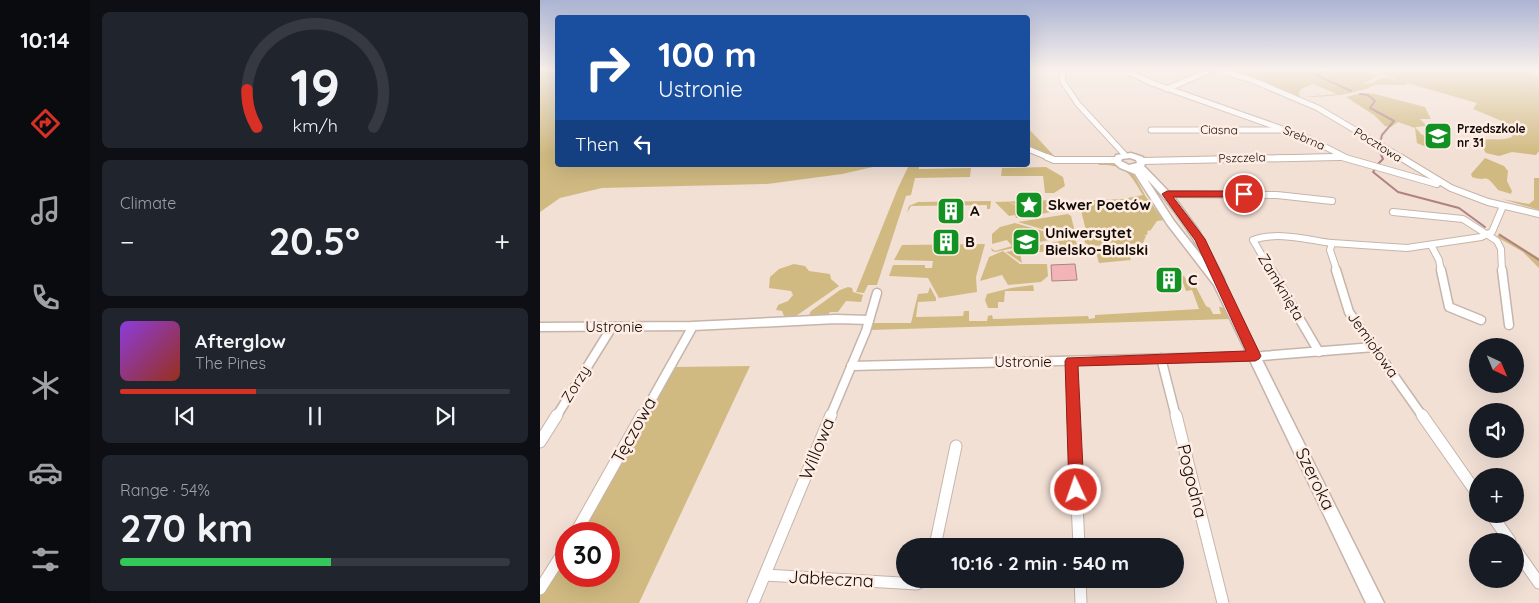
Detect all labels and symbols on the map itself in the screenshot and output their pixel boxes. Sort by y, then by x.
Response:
school or university icon: Przedszkole nr 31 [1423,121,1453,151]
place label: Przedszkole nr 31 [1457,121,1526,150]
street label: Ciasna [1200,122,1238,137]
street label: Srebrna [1281,122,1327,153]
street label: Pocztowa [1351,124,1405,165]
street label: Pszczela [1218,149,1266,166]
pin [1223,173,1265,215]
place icon: Skwer Poetów [1014,190,1044,220]
place label: Skwer Poetów [1048,195,1151,214]
building icon: A [936,196,966,226]
place label: A [970,201,980,220]
place label: Uniwersytet Bielsko-Bialski [1045,223,1148,259]
building icon: B [931,227,961,257]
school or university icon: Uniwersytet Bielsko-Bialski [1011,227,1041,257]
place label: B [965,232,975,251]
street label: Zamknięta [1254,250,1309,324]
building icon: C [1154,265,1184,295]
place label: C [1188,270,1198,289]
street label: Jemiołowa [1344,308,1403,381]
street label: Ustronie [585,317,643,336]
north arrow [1469,338,1524,392]
street label: Ustronie [994,352,1052,371]
street label: Zorzy [557,362,594,406]
street label: Tęczowa [606,393,661,467]
street label: Willowa [794,414,839,483]
street label: Pogodna [1172,442,1213,520]
street label: Szeroka [1291,444,1340,514]
position arrow [1049,463,1101,515]
speed limit sign: 30 [555,522,620,587]
street label: Jabłeczna [788,565,874,592]

